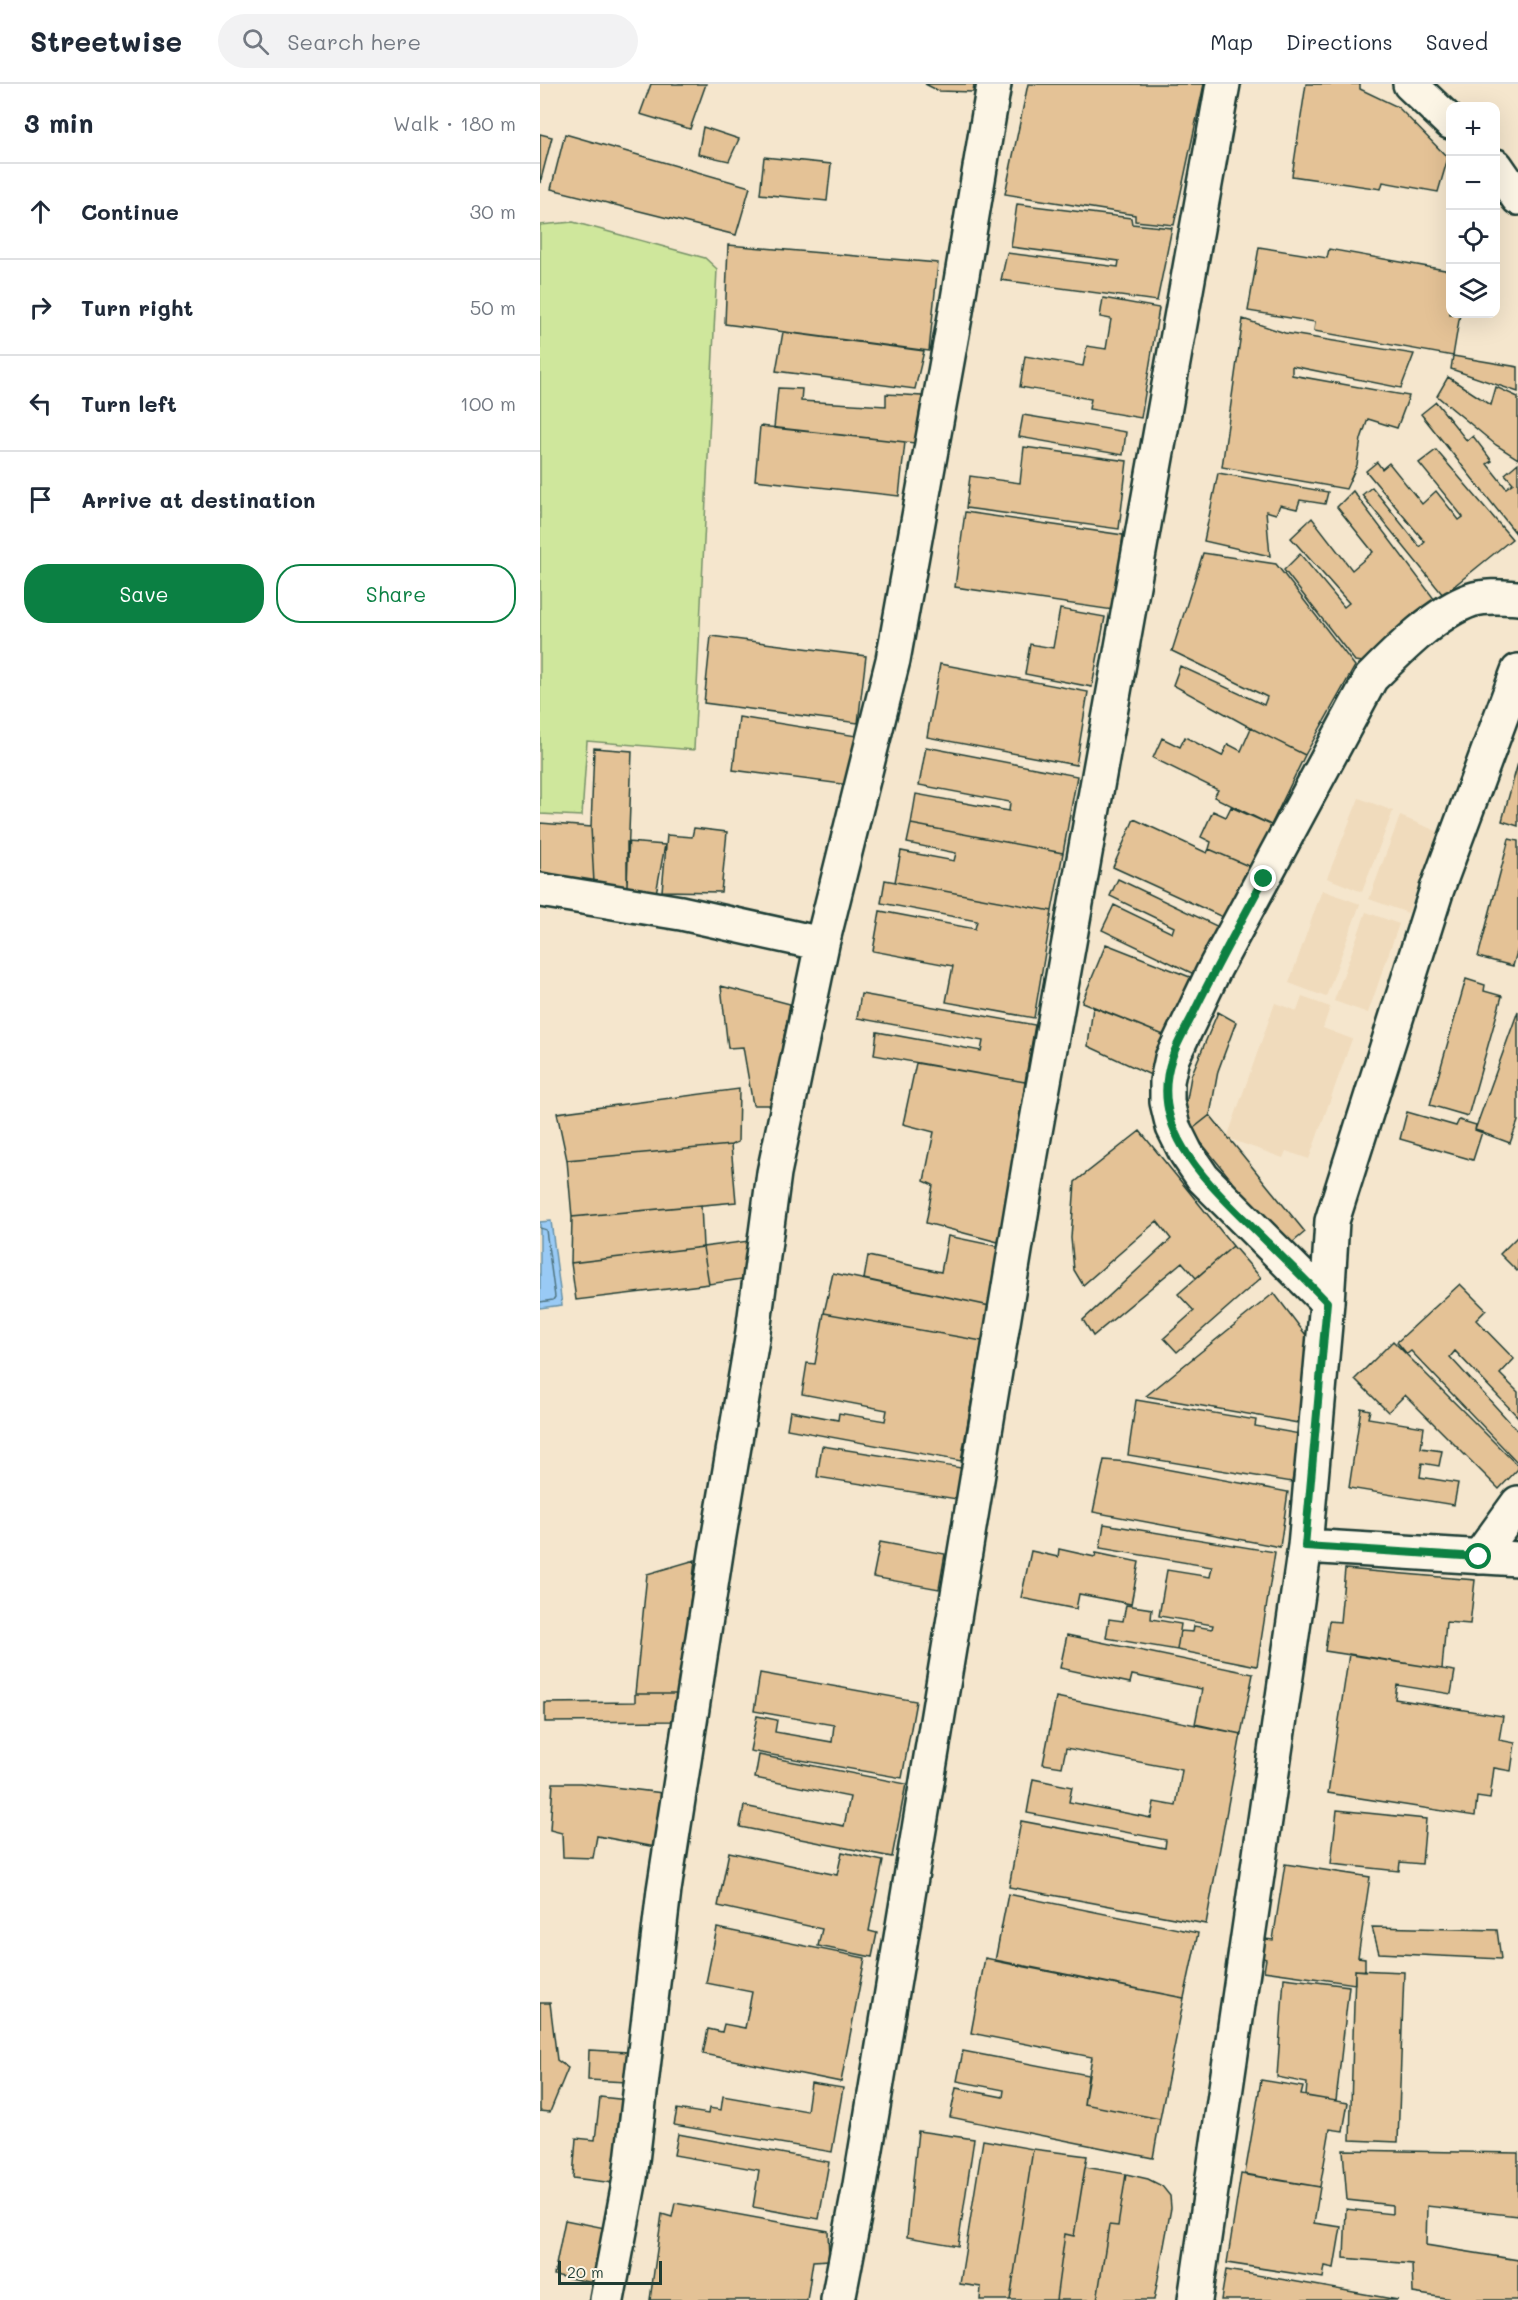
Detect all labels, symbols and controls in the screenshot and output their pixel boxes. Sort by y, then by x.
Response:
search box [218,14,638,68]
text: Streetwise [30,23,182,59]
icon: search [239,25,272,58]
text: Search here [287,27,421,56]
text: Map [1210,28,1253,55]
text: Directions [1286,28,1393,55]
text: Saved [1426,28,1488,55]
map controls [1446,102,1500,318]
button: + [1446,102,1500,156]
text: 3 min [24,106,93,140]
text: Walk · 180 m [393,110,516,136]
button: − [1446,156,1500,210]
icon: ahead [24,195,57,228]
text: Continue [81,197,179,226]
text: 30 m [470,198,516,224]
button: locate [1446,210,1500,264]
button: layers [1446,264,1500,318]
icon: right [24,291,57,324]
text: Turn right [81,293,193,322]
text: 50 m [470,294,516,320]
icon: left [24,387,57,420]
text: Turn left [81,389,177,418]
text: 100 m [460,390,516,416]
icon: arrive [24,483,57,516]
text: Arrive at destination [81,485,316,514]
button: Save [24,564,264,623]
button: Share [276,564,516,623]
route end [1250,865,1276,891]
route start [1465,1543,1491,1569]
scale bar [558,2258,662,2286]
text: 20 m [567,2261,604,2282]

